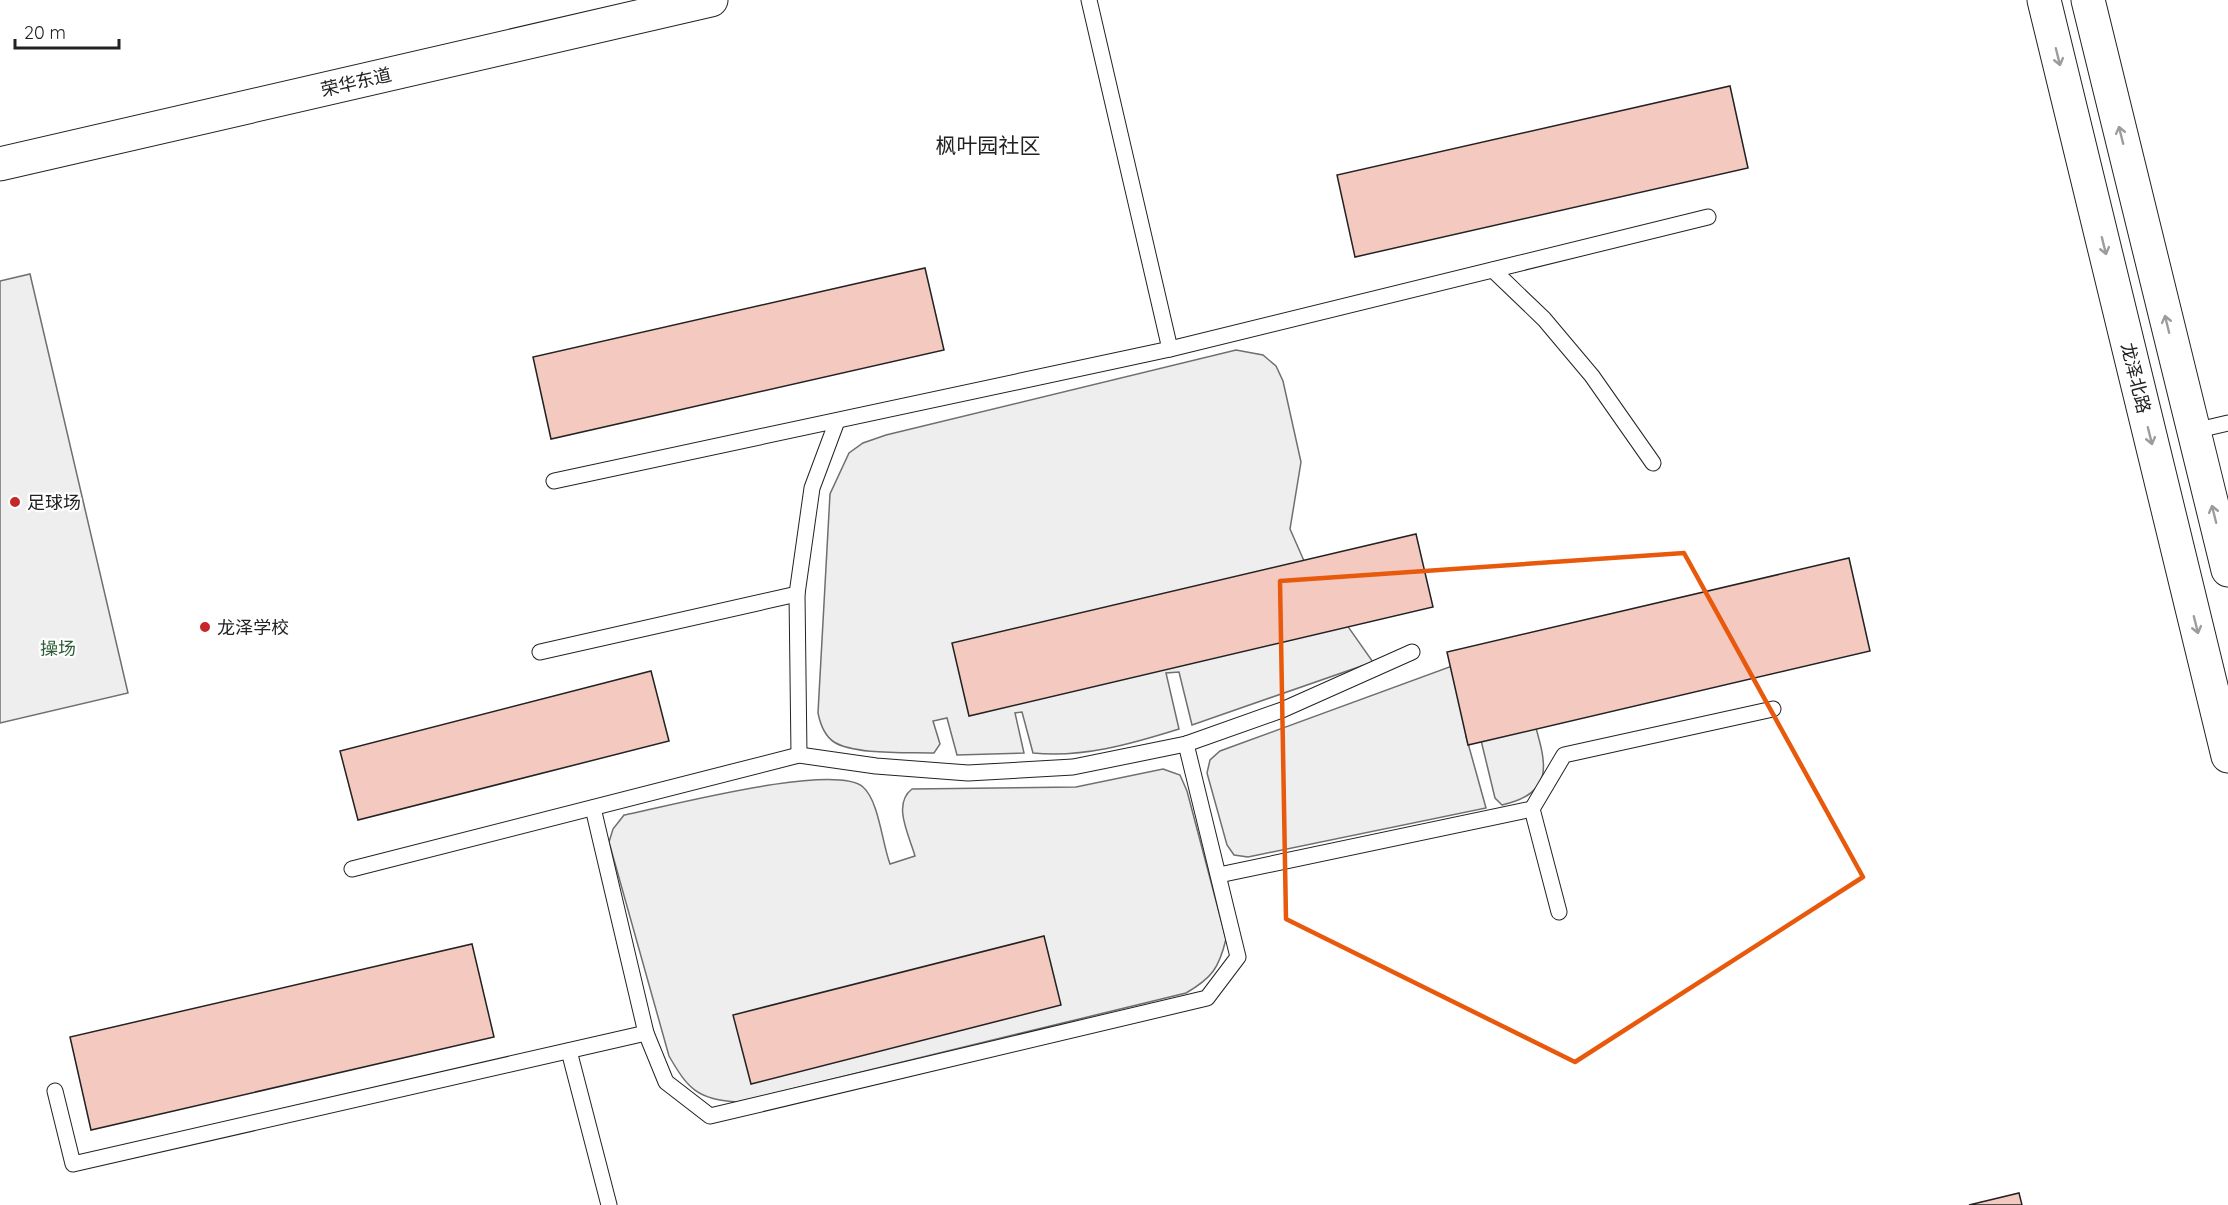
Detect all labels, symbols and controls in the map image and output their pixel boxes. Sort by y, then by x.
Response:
scale bar [15,12,118,50]
text: 20 m [24,21,66,44]
one-way arrow [2053,47,2064,66]
street label: 荣华东道 [318,63,394,101]
one-way arrow [2114,126,2126,145]
district label: 枫叶园社区 [936,132,1041,158]
one-way arrow [2099,237,2111,256]
one-way arrow [2161,315,2173,334]
street label: 龙泽北路 [2116,340,2156,416]
one-way arrow [2145,426,2157,445]
place label: 足球场 [27,491,81,514]
marker: 足球场 [8,495,22,509]
one-way arrow [2208,504,2220,523]
one-way arrow [2191,615,2203,634]
place label: 龙泽学校 [217,616,289,639]
marker: 龙泽学校 [198,620,212,634]
park label: 操场 [40,637,76,660]

